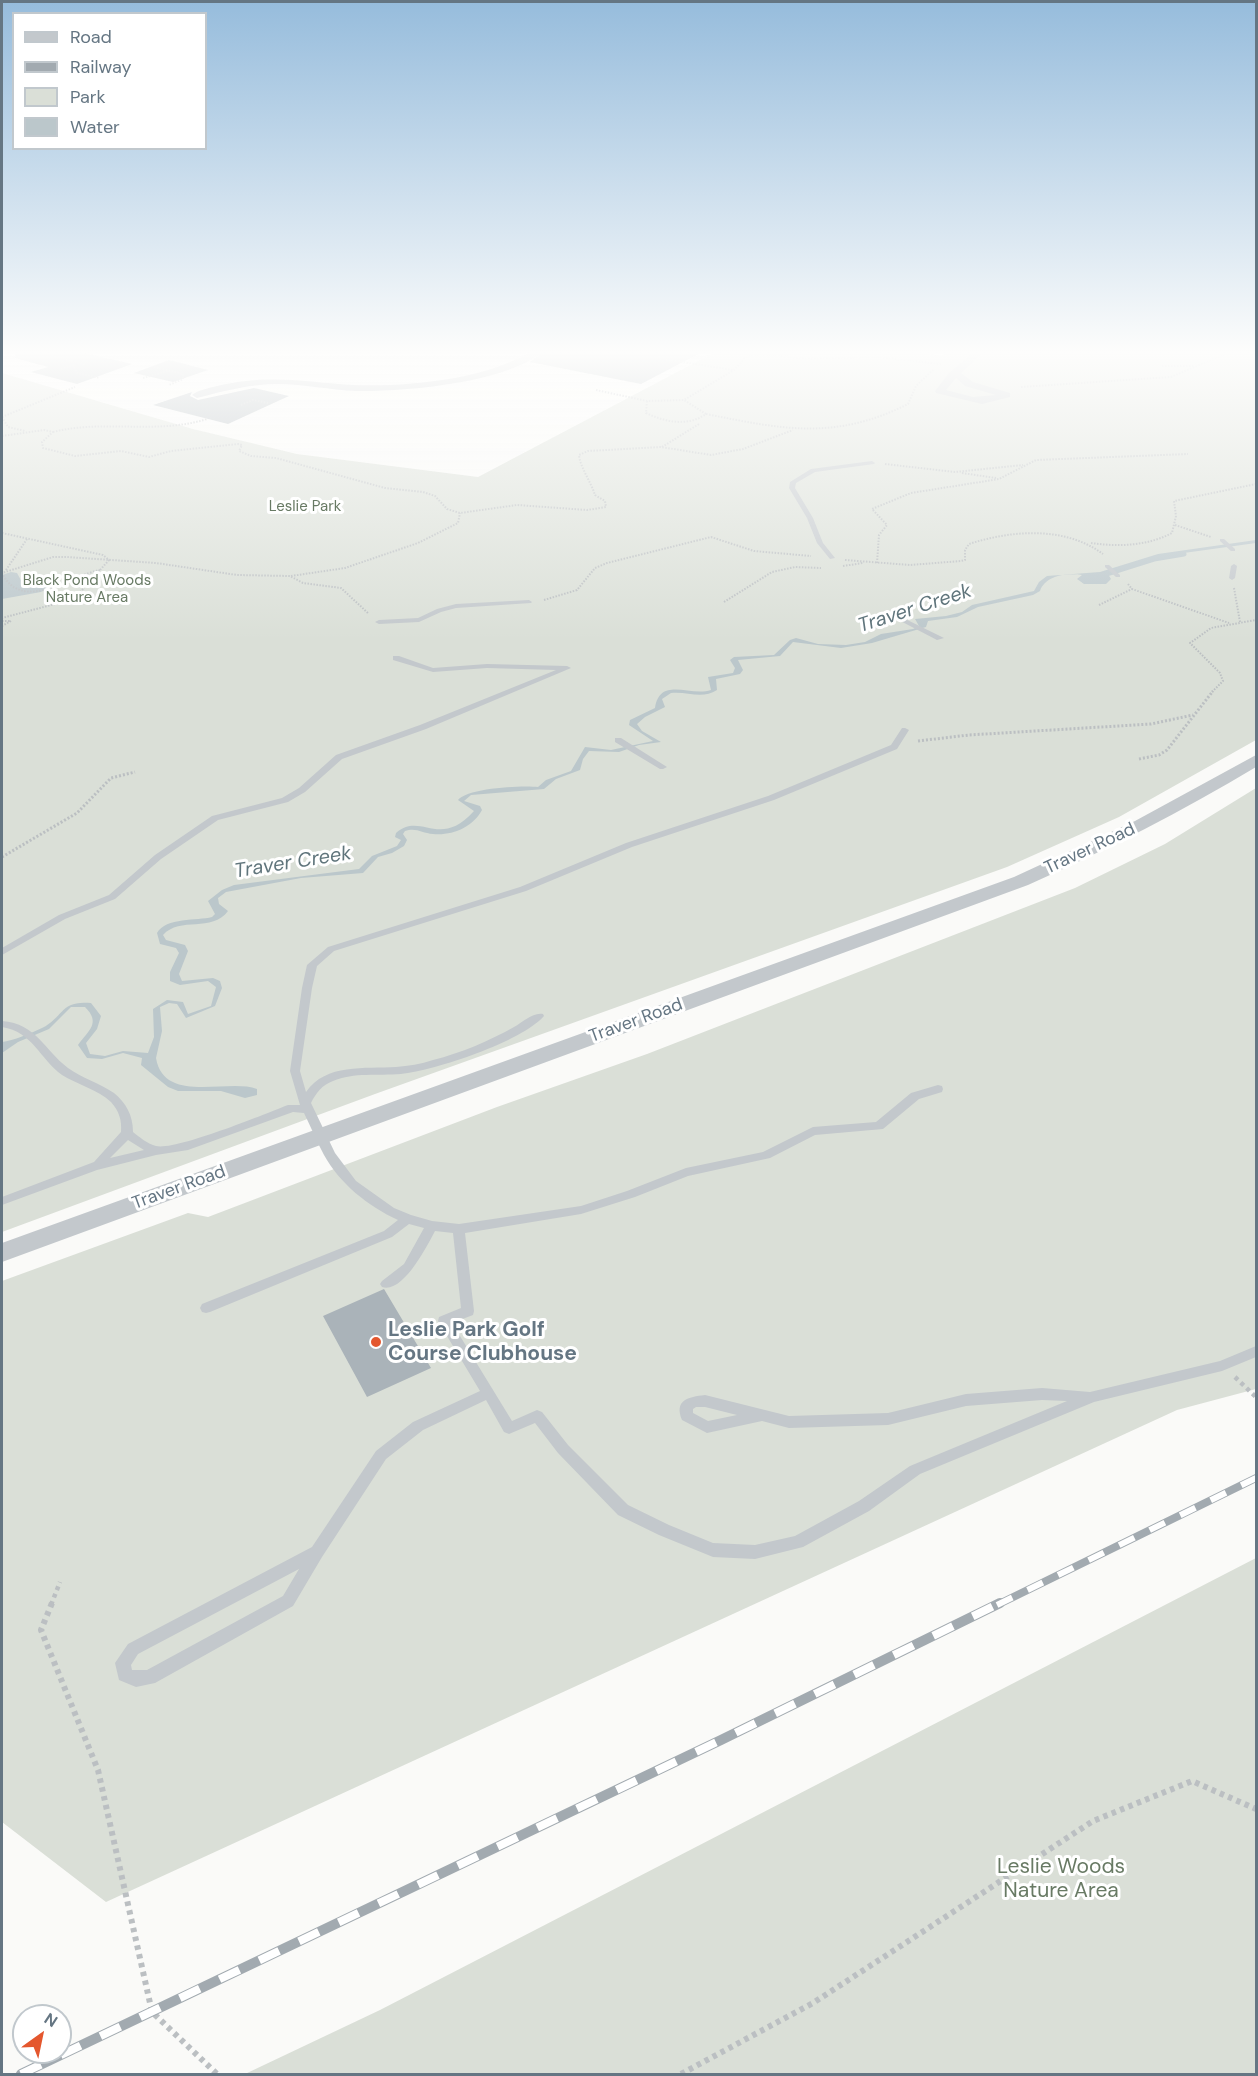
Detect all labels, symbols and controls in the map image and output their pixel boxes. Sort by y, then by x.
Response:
legend [12,12,207,150]
text: Road [70,25,112,49]
text: Railway [70,55,132,79]
text: Park [70,85,106,109]
text: Water [70,115,120,139]
park label: Leslie Park [269,498,341,516]
park label: Black Pond Woods Nature Area [23,572,151,607]
water label: Traver Creek [855,579,975,639]
street label: Traver Road [1041,819,1139,879]
water label: Traver Creek [233,842,353,884]
street label: Traver Road [586,994,686,1048]
street label: Traver Road [129,1161,229,1215]
place label: Leslie Park Golf Course Clubhouse [388,1317,577,1367]
marker: Leslie Park Golf Course Clubhouse [369,1335,383,1349]
park label: Leslie Woods Nature Area [997,1854,1125,1904]
north arrow [12,2004,72,2064]
text: N [40,2008,62,2032]

